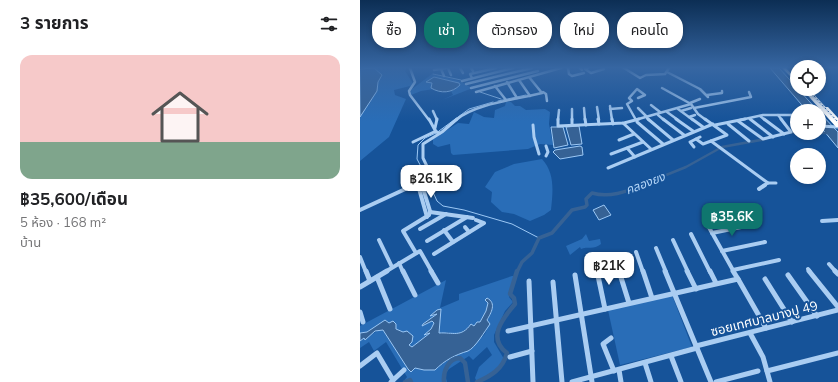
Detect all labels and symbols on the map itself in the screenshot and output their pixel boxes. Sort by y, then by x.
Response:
pin: ฿26.1K [398,165,464,199]
water label: คลองยง [623,168,667,197]
pin: ฿35.6K [699,203,765,237]
pin: ฿21K [585,252,633,286]
street label: ซอยเทศบาลบางปู 49 [709,297,819,339]

